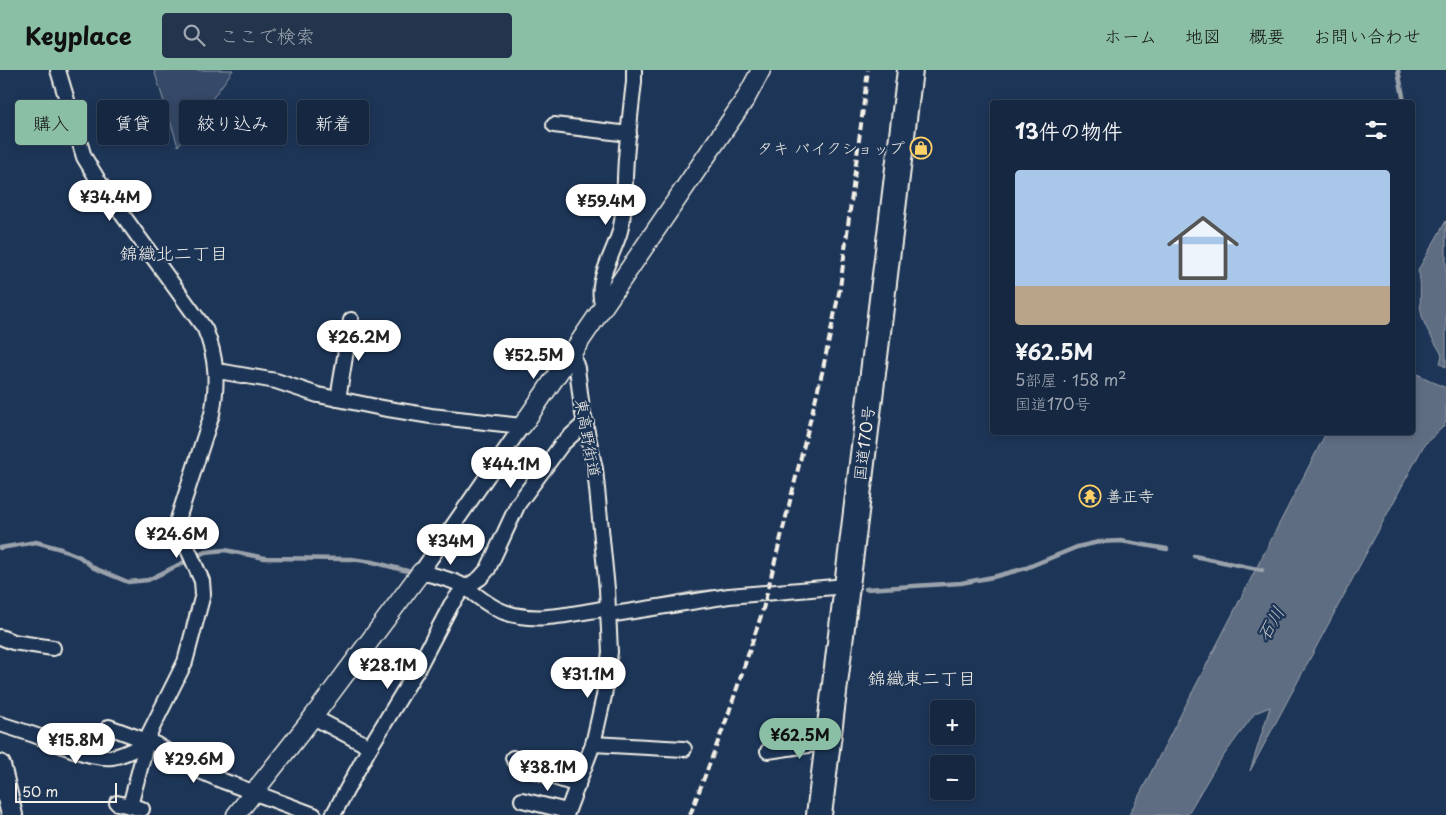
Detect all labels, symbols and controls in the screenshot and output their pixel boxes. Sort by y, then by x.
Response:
search box [162,13,512,58]
text: Keyplace [25,17,132,53]
icon: search [180,21,208,49]
text: ここで検索 [220,21,315,49]
text: ホーム [1104,22,1157,49]
text: 地図 [1185,22,1221,49]
text: 概要 [1249,22,1285,49]
text: お問い合わせ [1313,22,1421,49]
chip: 購入 [15,100,87,145]
chip: 賃貸 [97,100,169,145]
chip: 絞り込み [179,100,287,145]
chip: 新着 [297,100,369,145]
text: 13件の物件 [1015,114,1123,146]
icon: filters [1362,116,1390,144]
place label: タキ バイクショップ [757,135,905,159]
shop icon: タキ バイクショップ [909,136,933,160]
pin: ¥34.4M [69,180,151,222]
text: ¥34.4M [80,184,140,208]
pin: ¥59.4M [565,184,647,226]
text: ¥59.4M [577,188,635,212]
icon: home [1158,203,1248,293]
district label: 錦織北二丁目 [120,239,228,266]
pin: ¥26.2M [318,320,400,362]
text: ¥26.2M [328,324,390,348]
text: ¥62.5M [1015,335,1093,367]
pin: ¥52.5M [493,338,575,380]
text: ¥52.5M [504,342,564,366]
text: 5部屋 · 158 m² [1015,367,1127,391]
text: 国道170号 [1015,391,1090,415]
street label: 東高野街道 [570,396,608,479]
street label: 国道170号 [847,404,880,482]
pin: ¥44.1M [470,446,552,489]
text: ¥44.1M [482,451,540,475]
place label: 善正寺 [1106,483,1154,507]
temple icon: 善正寺 [1078,484,1102,508]
pin: ¥24.6M [136,516,218,559]
text: ¥24.6M [146,521,208,545]
pin: ¥34M [421,524,481,566]
text: ¥34M [428,528,474,552]
water label: 石川 [1249,601,1290,646]
pin: ¥28.1M [347,648,429,690]
text: ¥28.1M [359,652,417,676]
pin: ¥31.1M [547,656,629,699]
text: ¥31.1M [562,661,614,685]
district label: 錦織東二丁目 [868,664,976,691]
map controls [930,700,975,800]
button: + [930,700,975,745]
pin: ¥62.5M [759,718,841,760]
pin: ¥15.8M [35,722,117,765]
text: ¥62.5M [770,722,830,746]
text: ¥15.8M [48,727,104,751]
pin: ¥29.6M [153,742,235,784]
text: ¥29.6M [165,746,223,770]
pin: ¥38.1M [507,750,589,792]
text: ¥38.1M [520,754,576,778]
button: − [930,755,975,800]
scale bar [15,780,118,803]
text: 50 m [22,781,58,802]

